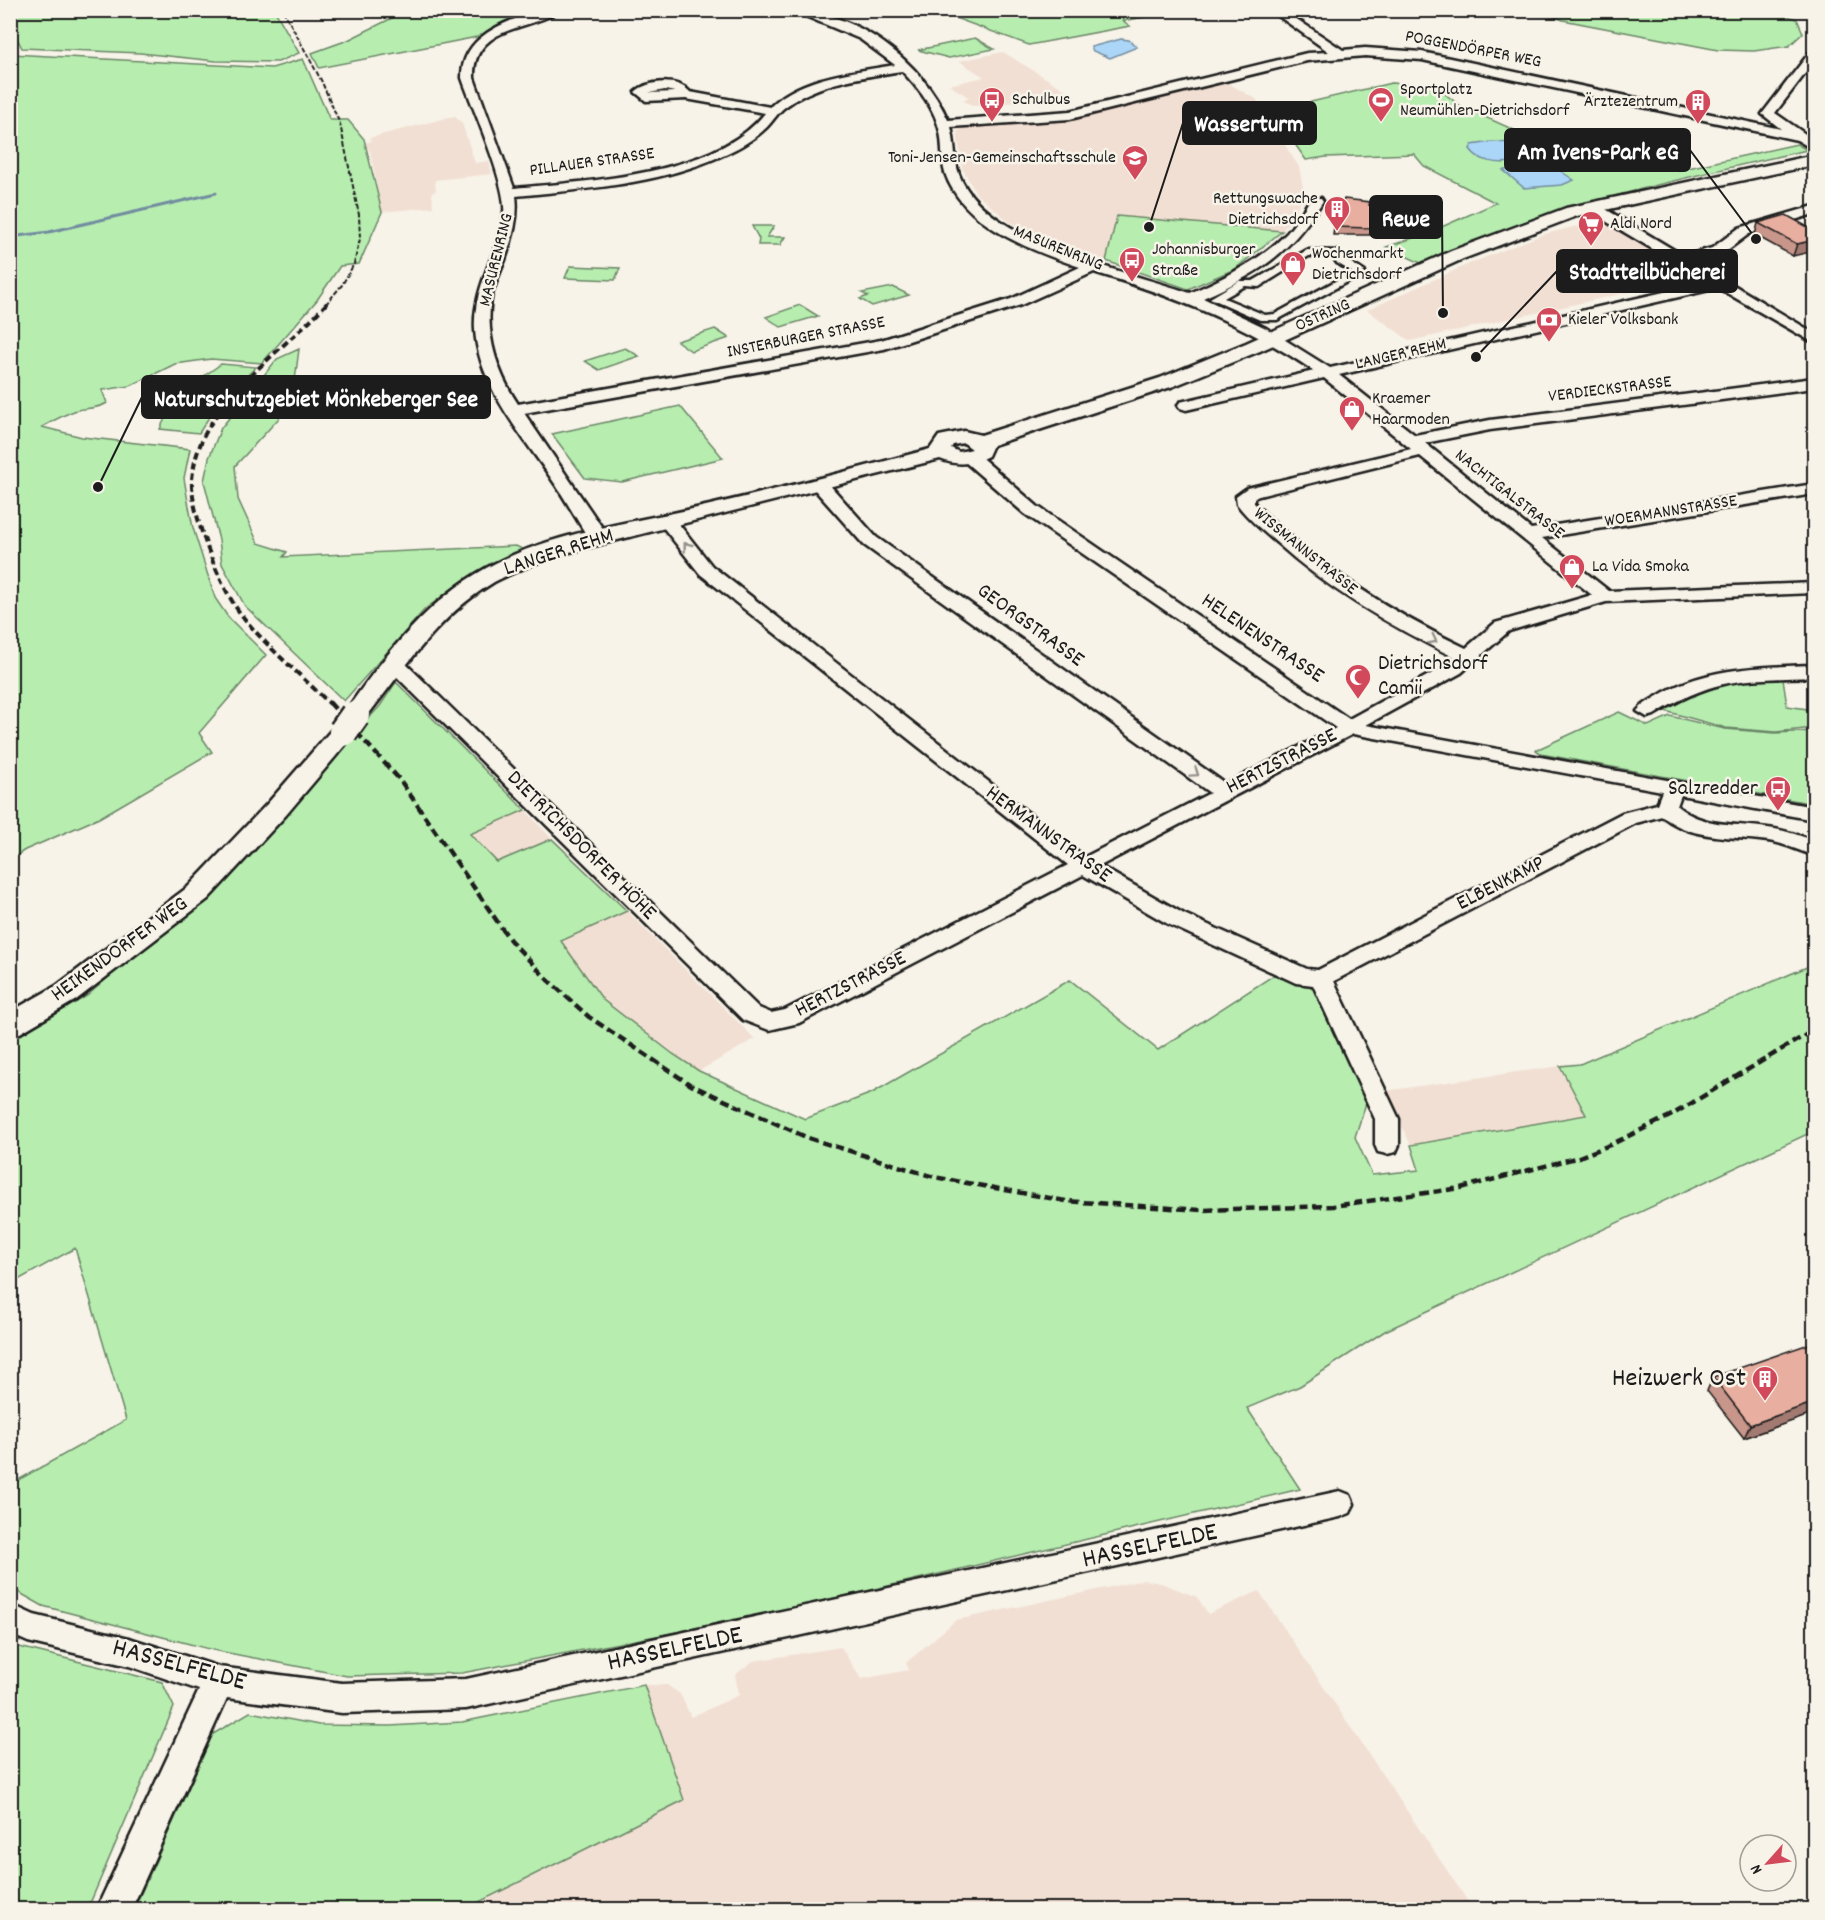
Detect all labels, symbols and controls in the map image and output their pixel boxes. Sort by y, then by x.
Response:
street label: POGGENDÖRPER WEG [1403,25,1543,75]
place label: Sportplatz Neumühlen-Dietrichsdorf [1400,78,1570,124]
bus stop icon: Schulbus [977,85,1007,123]
sports icon: Sportplatz Neumühlen-Dietrichsdorf [1366,85,1396,123]
building icon: Ärztezentrum [1683,87,1713,125]
place label: Schulbus [1012,88,1071,113]
place label: Ärztezentrum [1584,90,1678,115]
callout: Wasserturm [1183,102,1316,144]
text: Wasserturm [1194,109,1304,143]
callout: Am Ivens-Park eG [1505,129,1690,171]
text: Am Ivens-Park eG [1517,137,1679,171]
street label: PILLAUER STRASSE [528,142,656,184]
school or university icon: Toni-Jensen-Gemeinschaftsschule [1120,143,1150,181]
place label: Toni-Jensen-Gemeinschaftsschule [888,146,1116,171]
place label: Rettungswache Dietrichsdorf [1213,187,1319,233]
building icon: Rettungswache Dietrichsdorf [1322,194,1352,232]
callout: Rewe [1370,196,1442,238]
text: Rewe [1382,204,1431,238]
supermarket icon: Aldi Nord [1576,209,1606,247]
street label: MASURENRING [473,211,521,309]
place label: Aldi Nord [1610,212,1672,237]
street label: MASURENRING [1009,220,1107,278]
place label: Johannisburger Straße [1152,238,1256,284]
place label: Wochenmarkt Dietrichsdorf [1312,242,1404,288]
bus stop icon: Johannisburger Straße [1117,245,1147,283]
shop icon: Wochenmarkt Dietrichsdorf [1278,249,1308,287]
callout: Stadtteilbücherei [1557,250,1737,292]
text: Stadtteilbücherei [1569,257,1726,291]
street label: OSTRING [1292,293,1354,339]
bank icon: Kieler Volksbank [1534,305,1564,343]
place label: Kieler Volksbank [1568,308,1678,333]
street label: INSTERBURGER STRASSE [725,310,887,366]
street label: LANGER REHM [1353,332,1449,378]
street label: VERDIECKSTRASSE [1547,370,1673,410]
callout: Naturschutzgebiet Mönkeberger See [142,376,490,418]
text: Naturschutzgebiet Mönkeberger See [154,384,479,418]
place label: Kraemer Haarmoden [1372,387,1450,433]
shop icon: Kraemer Haarmoden [1337,394,1367,432]
street label: NACHTIGALSTRASSE [1449,444,1569,546]
street label: WOERMANNSTRASSE [1603,489,1739,535]
street label: WISSMANNSTRASSE [1247,502,1363,602]
street label: LANGER REHM [500,521,618,585]
one-way arrow [683,541,694,552]
shop icon: La Vida Smoka [1557,552,1587,590]
place label: La Vida Smoka [1592,555,1690,580]
street label: GEORGSTRASSE [970,576,1090,676]
street label: HELENENSTRASSE [1194,586,1330,692]
one-way arrow [1427,633,1438,644]
place label: Dietrichsdorf Camii [1378,649,1489,705]
mosque icon: Dietrichsdorf Camii [1343,662,1373,700]
street label: HERTZSTRASSE [1221,721,1343,803]
street label: DIETRICHSDORFER HÖHE [499,764,663,928]
one-way arrow [1188,766,1199,777]
place label: Salzredder [1668,774,1759,805]
bus stop icon: Salzredder [1763,774,1793,812]
street label: HERMANNSTRASSE [979,779,1117,891]
street label: ELBENKAMP [1451,849,1551,919]
street label: HEIKENDORFER WEG [45,890,195,1010]
street label: HERTZSTRASSE [790,944,912,1026]
place label: Heizwerk Ost [1612,1360,1746,1399]
building icon: Heizwerk Ost [1750,1364,1780,1402]
street label: HASSELFELDE [1079,1514,1221,1580]
street label: HASSELFELDE [604,1617,746,1683]
street label: HASSELFELDE [108,1629,250,1703]
north arrow [1738,1833,1798,1893]
text: N [1745,1860,1769,1878]

